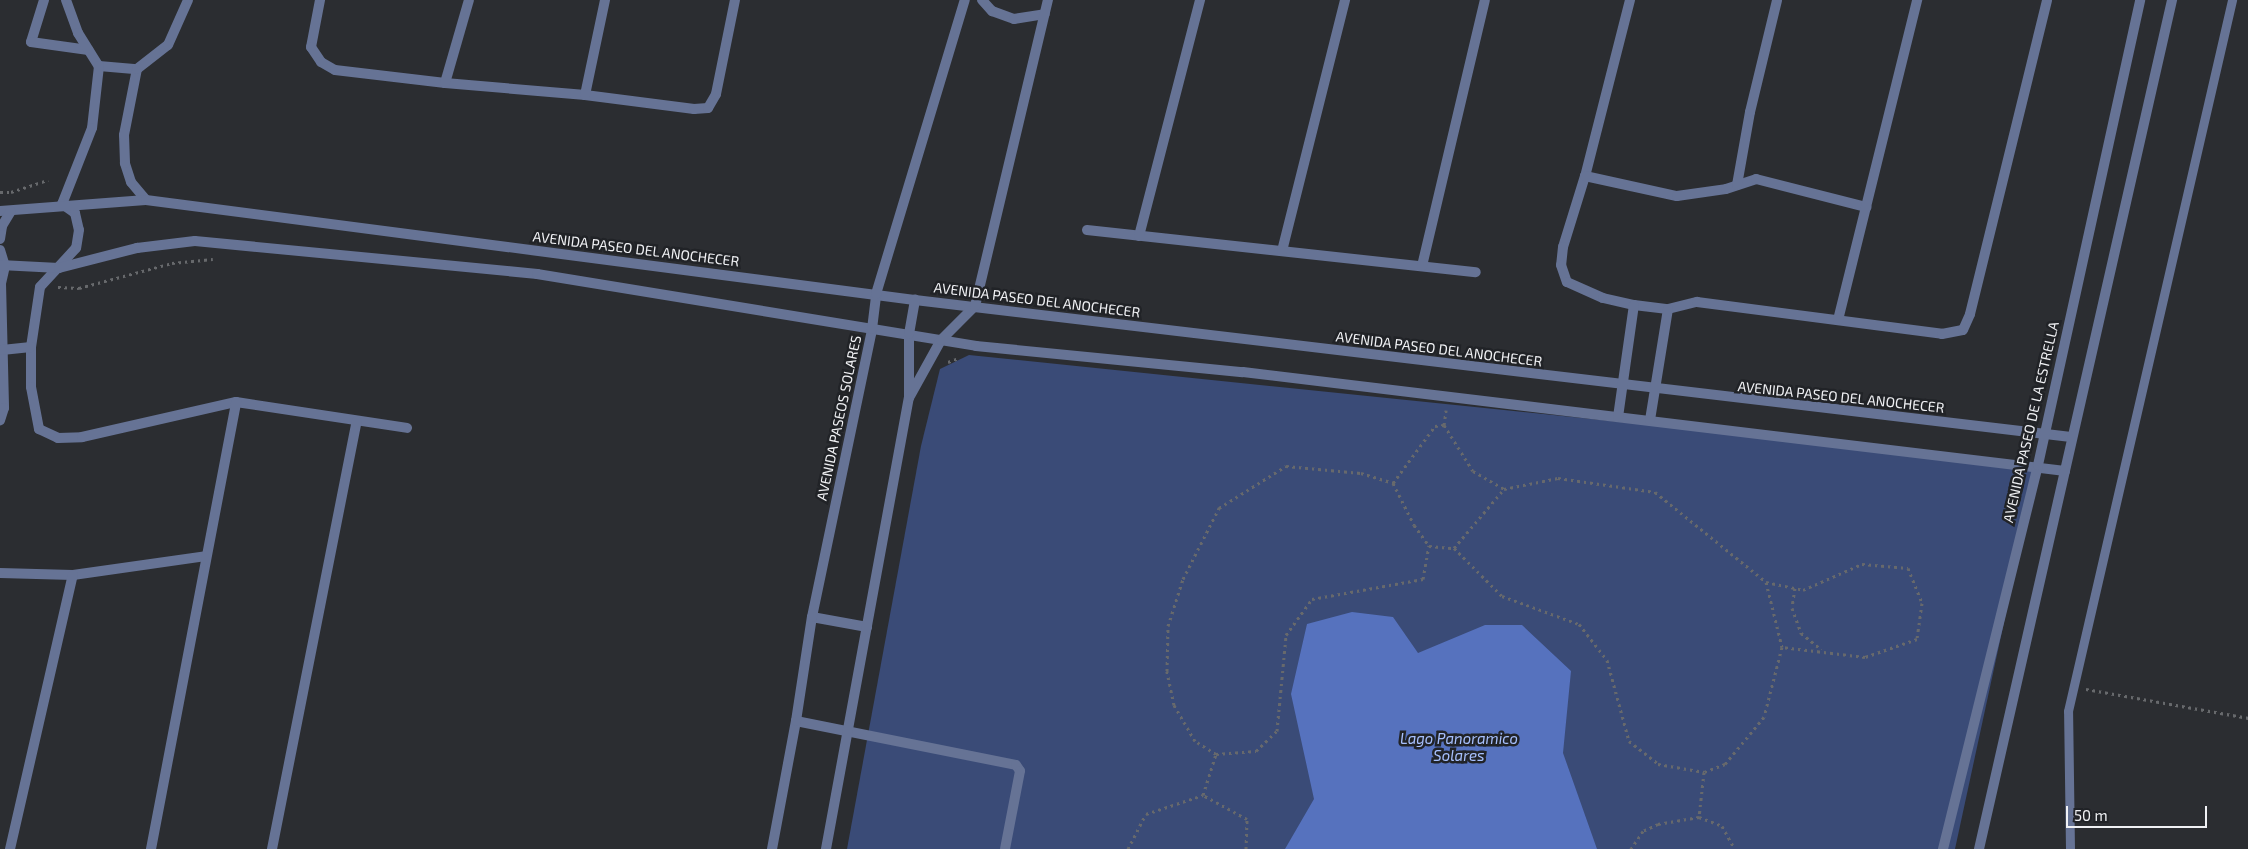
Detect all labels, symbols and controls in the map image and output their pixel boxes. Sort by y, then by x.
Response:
street label: AVENIDA PASEO DEL ANOCHECER [531,228,741,270]
street label: AVENIDA PASEO DEL ANOCHECER [932,279,1142,321]
street label: AVENIDA PASEO DE LA ESTRELLA [2000,320,2062,524]
street label: AVENIDA PASEO DEL ANOCHECER [1334,328,1544,370]
street label: AVENIDA PASEOS SOLARES [813,334,865,502]
street label: AVENIDA PASEO DEL ANOCHECER [1736,378,1946,416]
water label: Lago Panoramico Solares [1400,729,1518,764]
scale bar [2068,796,2209,828]
text: 50 m [2074,806,2108,824]

